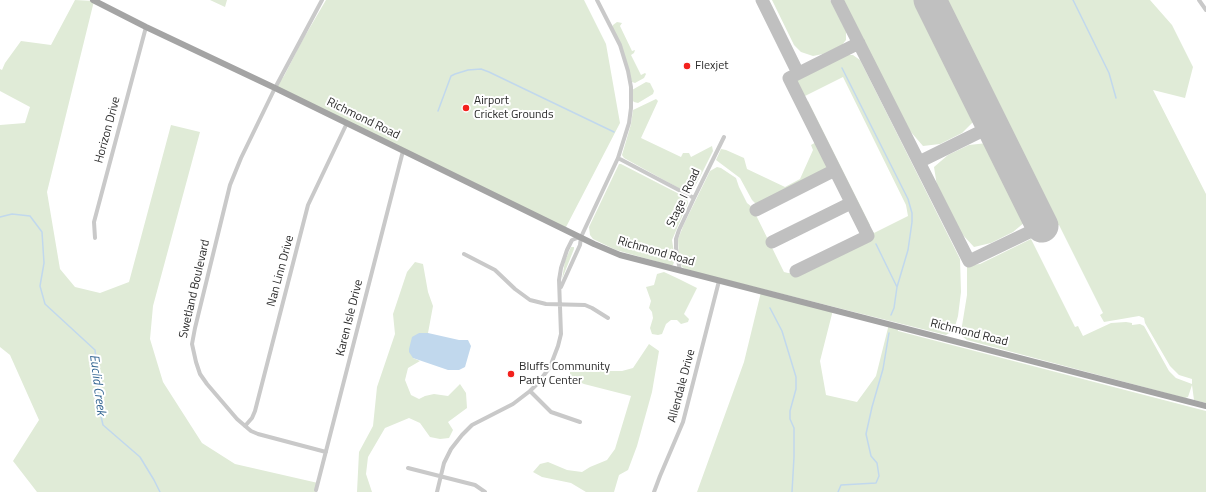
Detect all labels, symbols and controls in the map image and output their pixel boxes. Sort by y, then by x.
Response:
place label: Flexjet [695,59,728,73]
marker: Flexjet [682,61,692,71]
place label: Airport Cricket Grounds [474,94,553,122]
street label: Horizon Drive [92,95,124,165]
street label: Richmond Road [324,95,402,143]
marker: Airport Cricket Grounds [461,103,471,113]
street label: Stage I Road [664,166,704,230]
street label: Nan Linn Drive [265,234,297,308]
street label: Richmond Road [616,234,696,270]
street label: Swetland Boulevard [177,238,213,340]
street label: Karen Isle Drive [334,278,366,358]
street label: Richmond Road [929,316,1009,350]
street label: Allendale Drive [665,348,699,424]
water label: Euclid Creek [86,354,108,416]
place label: Bluffs Community Party Center [519,360,610,388]
marker: Bluffs Community Party Center [506,369,516,379]

